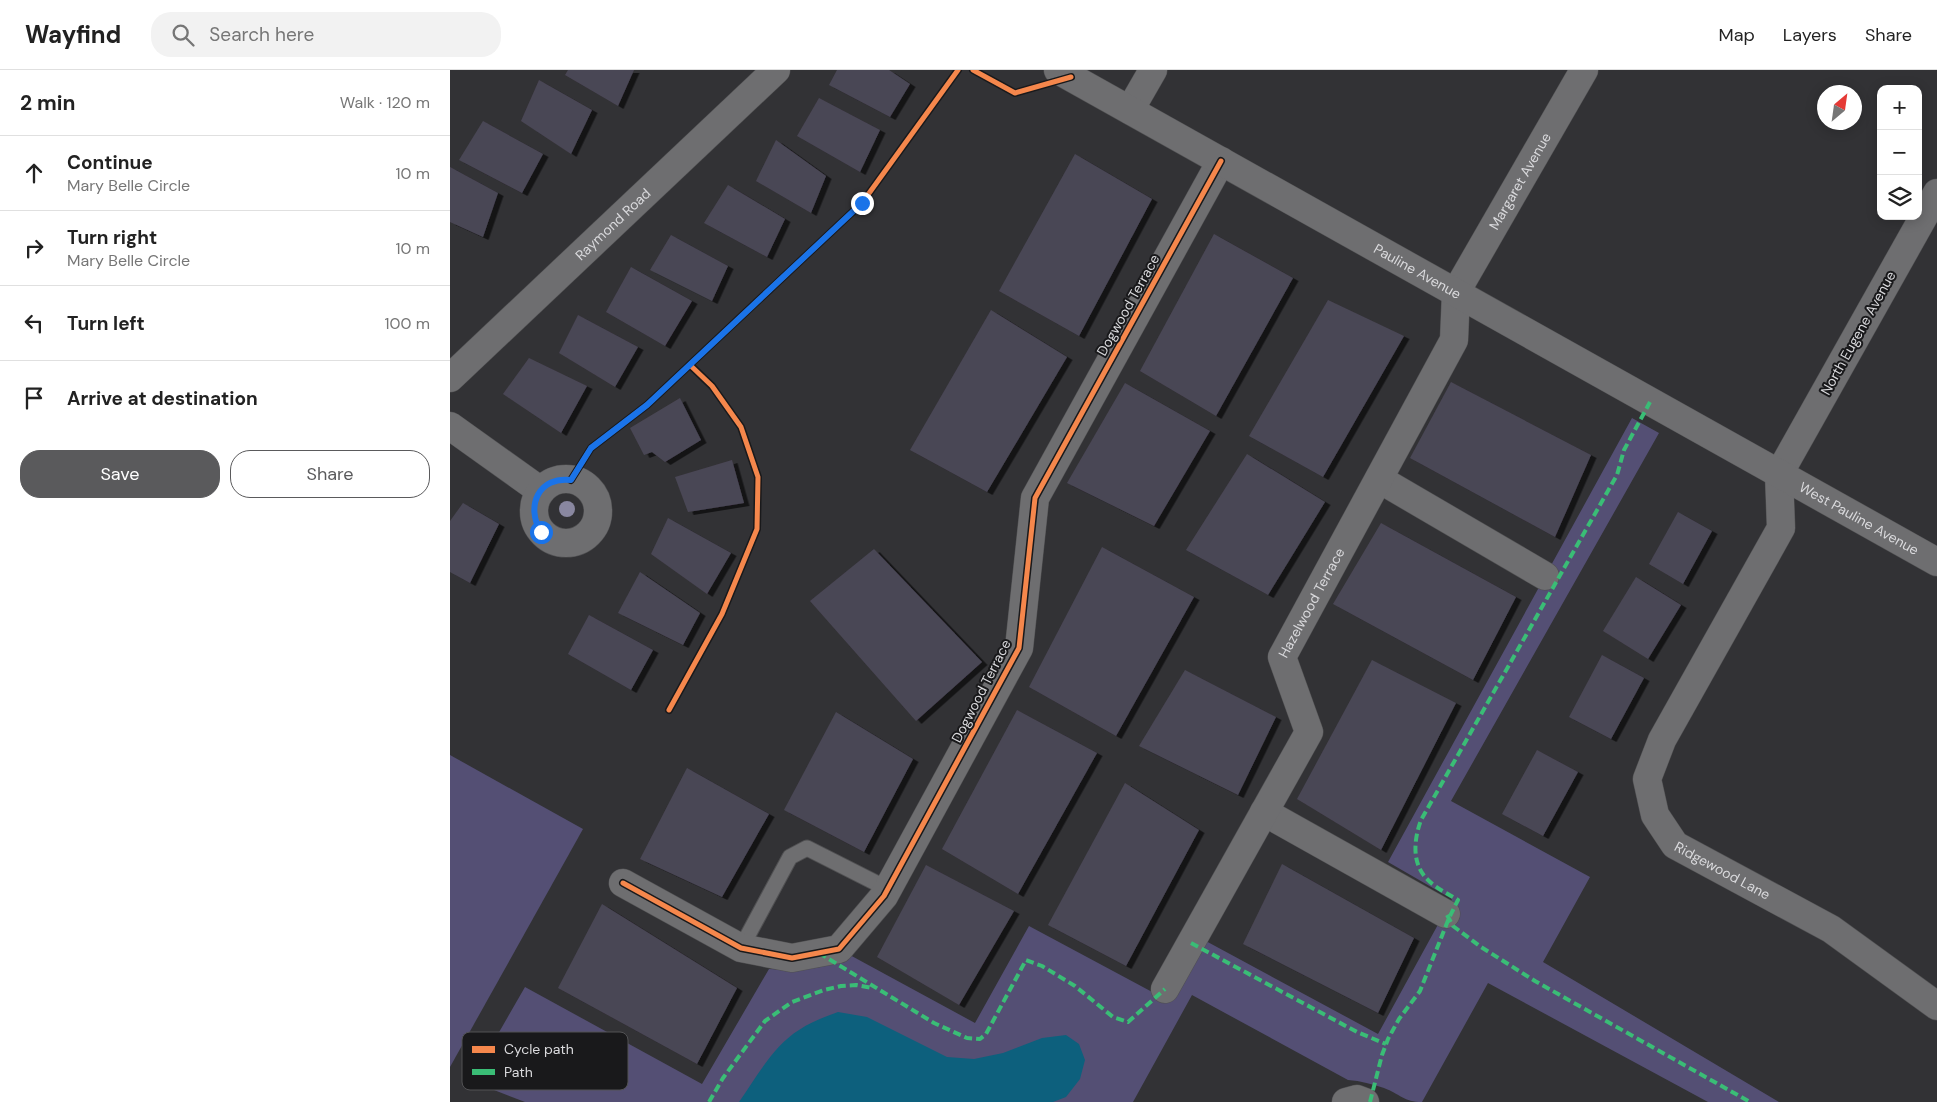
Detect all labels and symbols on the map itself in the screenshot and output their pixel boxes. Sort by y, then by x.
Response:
north arrow [1817,85,1862,130]
street label: Margaret Avenue [1485,129,1555,233]
street label: Raymond Road [571,184,654,264]
route end [851,192,874,215]
street label: Pauline Avenue [1371,240,1464,303]
street label: Dogwood Terrace [1093,251,1163,359]
street label: North Eugene Avenue [1816,268,1900,398]
street label: West Pauline Avenue [1796,478,1922,559]
route start [530,521,553,544]
street label: Hazelwood Terrace [1274,544,1349,661]
street label: Dogwood Terrace [947,636,1015,746]
street label: Ridgewood Lane [1671,837,1773,904]
legend [462,1032,628,1090]
text: Cycle path [504,1040,574,1058]
text: Path [504,1063,533,1081]

